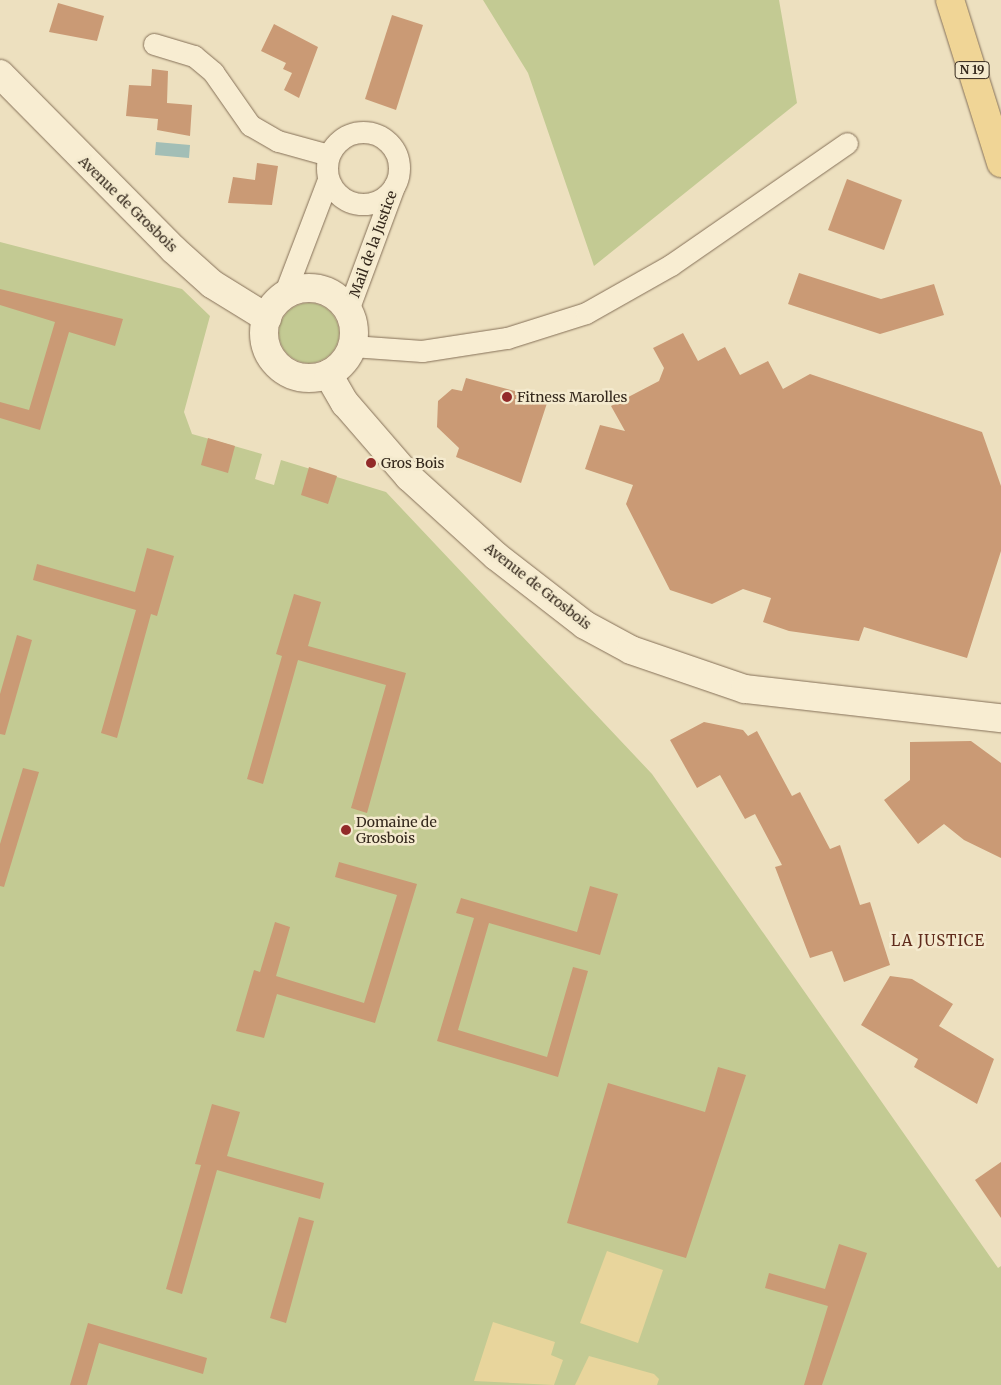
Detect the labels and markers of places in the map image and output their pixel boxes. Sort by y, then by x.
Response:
place label: Fitness Marolles [517,389,627,405]
marker: Fitness Marolles [501,391,513,403]
place label: Gros Bois [381,455,444,471]
marker: Gros Bois [365,457,377,469]
place label: Domaine de Grosbois [356,814,437,846]
marker: Domaine de Grosbois [340,824,352,836]

